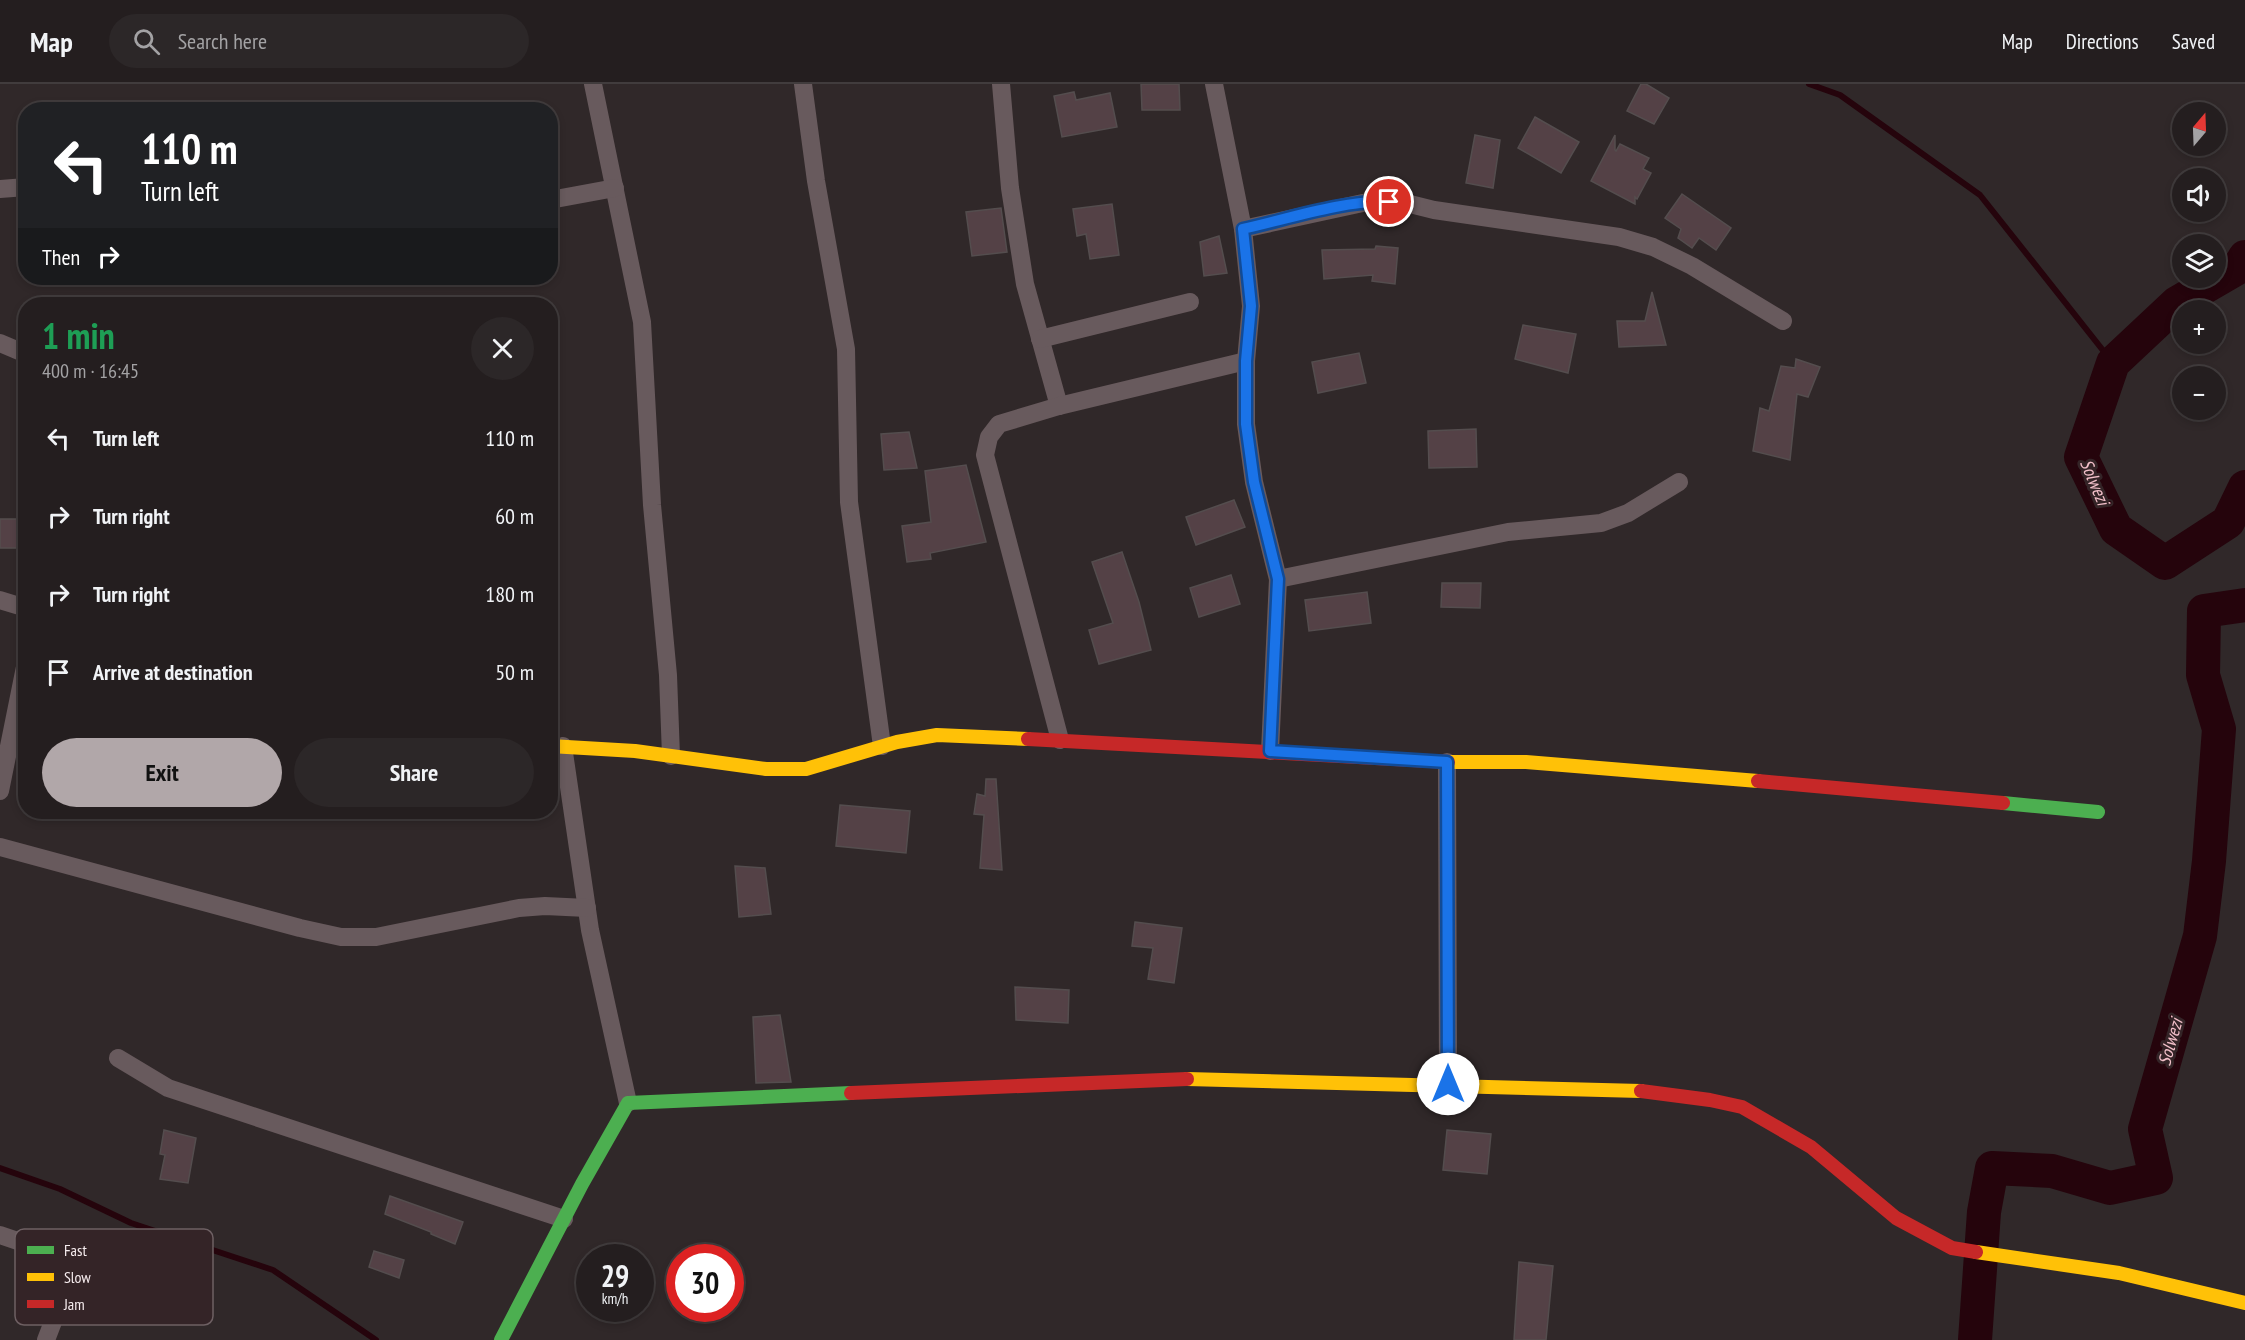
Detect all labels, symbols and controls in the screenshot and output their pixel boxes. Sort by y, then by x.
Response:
search box [109,14,529,68]
text: Map [30,23,73,60]
icon: search [130,25,163,58]
text: Search here [178,27,267,55]
text: Map [2002,28,2033,55]
text: Directions [2066,28,2139,55]
text: Saved [2172,28,2215,55]
north arrow [2172,102,2226,156]
map controls [2172,102,2226,420]
text: 110 m [141,121,238,176]
icon: left [42,126,120,204]
button: sound [2172,168,2226,222]
text: Turn left [141,174,219,208]
pin [1363,176,1414,227]
icon: arrive [1372,185,1405,218]
button: layers [2172,234,2226,288]
icon: right [92,240,125,273]
text: Then [42,243,80,271]
button: + [2172,300,2226,354]
text: 1 min [42,312,115,359]
button: close [471,317,534,380]
text: 400 m · 16:45 [42,358,139,384]
button: − [2172,366,2226,420]
icon: left [42,422,75,455]
text: Turn left [93,424,159,452]
text: 110 m [485,424,534,452]
water label: Solwezi [2075,456,2116,510]
icon: right [42,500,75,533]
text: Turn right [93,502,170,530]
text: 60 m [495,502,534,530]
icon: right [42,578,75,611]
text: Turn right [93,580,170,608]
text: 180 m [485,580,534,608]
icon: arrive [42,656,75,689]
text: Arrive at destination [93,658,253,686]
text: 50 m [495,658,534,686]
button: Exit [42,738,282,807]
button: Share [294,738,534,807]
water label: Solwezi [2152,1014,2188,1068]
position arrow [1416,1052,1480,1116]
legend [15,1229,213,1325]
text: Fast [64,1240,87,1260]
speed limit sign: 30 [666,1244,744,1322]
text: 29 [601,1256,629,1295]
text: Slow [64,1267,91,1287]
text: km/h [602,1289,628,1308]
text: Jam [63,1294,85,1314]

